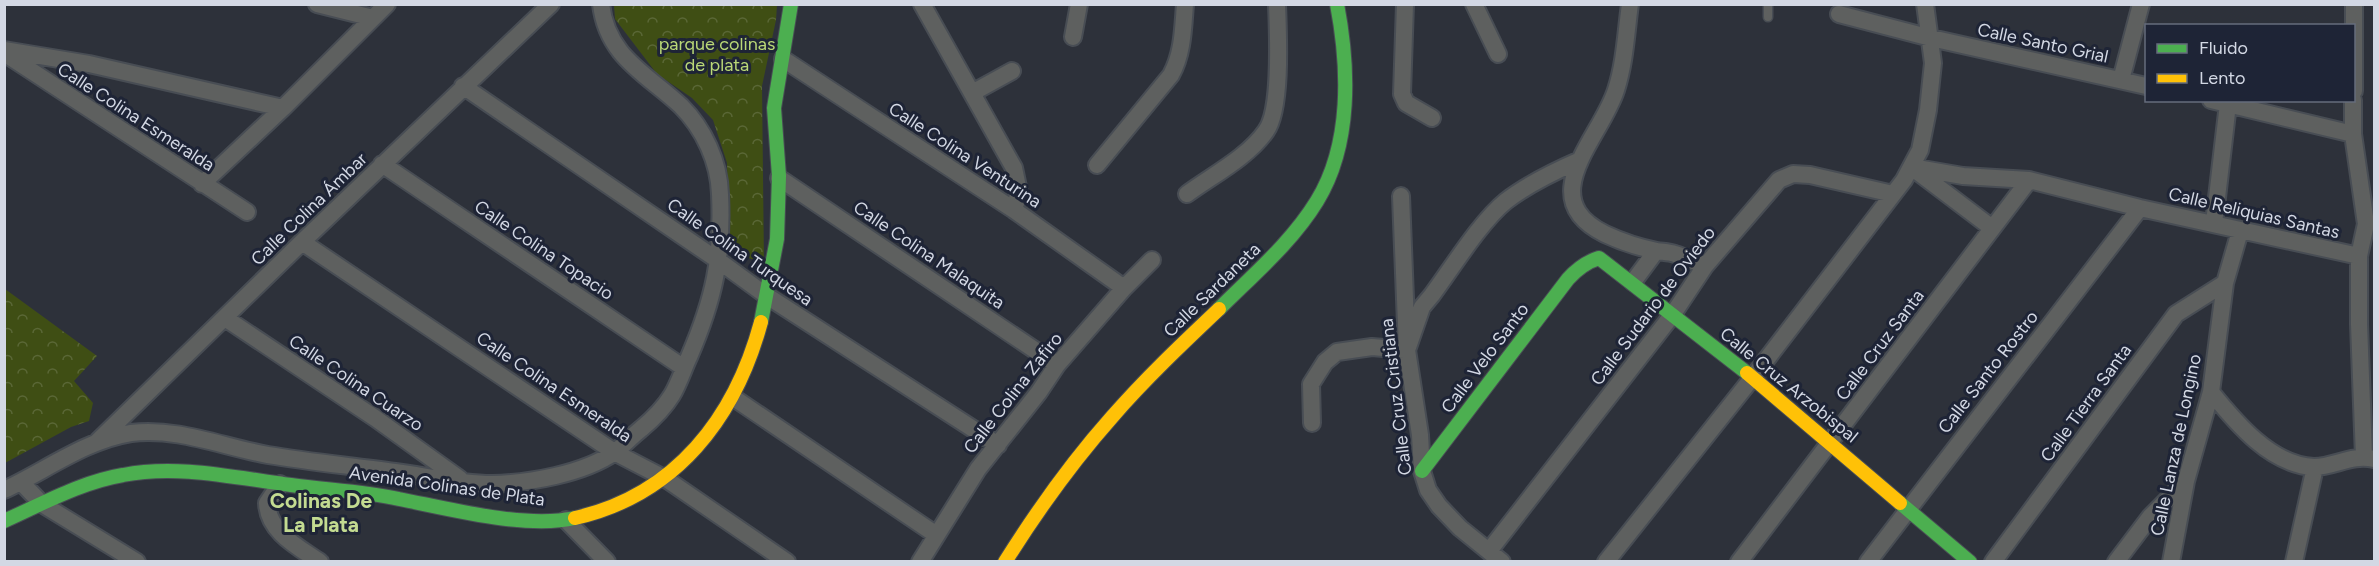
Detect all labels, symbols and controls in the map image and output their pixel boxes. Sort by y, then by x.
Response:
street label: Calle Santo Grial [1975,18,2111,68]
legend [2145,24,2355,102]
park label: parque colinas de plata [659,33,775,76]
text: Fluido [2199,37,2248,59]
street label: Calle Colina Esmeralda [53,58,219,176]
text: Lento [2199,67,2245,89]
street label: Calle Colina Venturina [885,97,1045,213]
street label: Calle Colina Ámbar [246,148,372,270]
street label: Calle Reliquias Santas [2166,183,2342,243]
street label: Calle Colina Turquesa [663,193,817,311]
street label: Calle Colina Topacio [470,195,618,305]
street label: Calle Colina Malaquita [849,196,1009,314]
street label: Calle Sudario de Oviedo [1586,222,1720,390]
street label: Calle Sardaneta [1159,238,1265,342]
street label: Calle Cruz Santa [1831,285,1929,405]
street label: Calle Velo Santo [1436,299,1534,417]
street label: Calle Santo Rostro [1933,306,2043,438]
street label: Calle Cruz Cristiana [1375,317,1417,477]
street label: Calle Cruz Arzobispal [1716,323,1862,447]
street label: Calle Colina Esmeralda [472,327,636,447]
street label: Calle Colina Zafiro [959,328,1067,458]
street label: Calle Colina Cuarzo [285,330,427,436]
street label: Calle Tierra Santa [2036,340,2136,466]
street label: Calle Lanza de Longino [2146,352,2206,538]
street label: Avenida Colinas de Plata [348,461,546,511]
district label: Colinas De La Plata [270,488,373,537]

